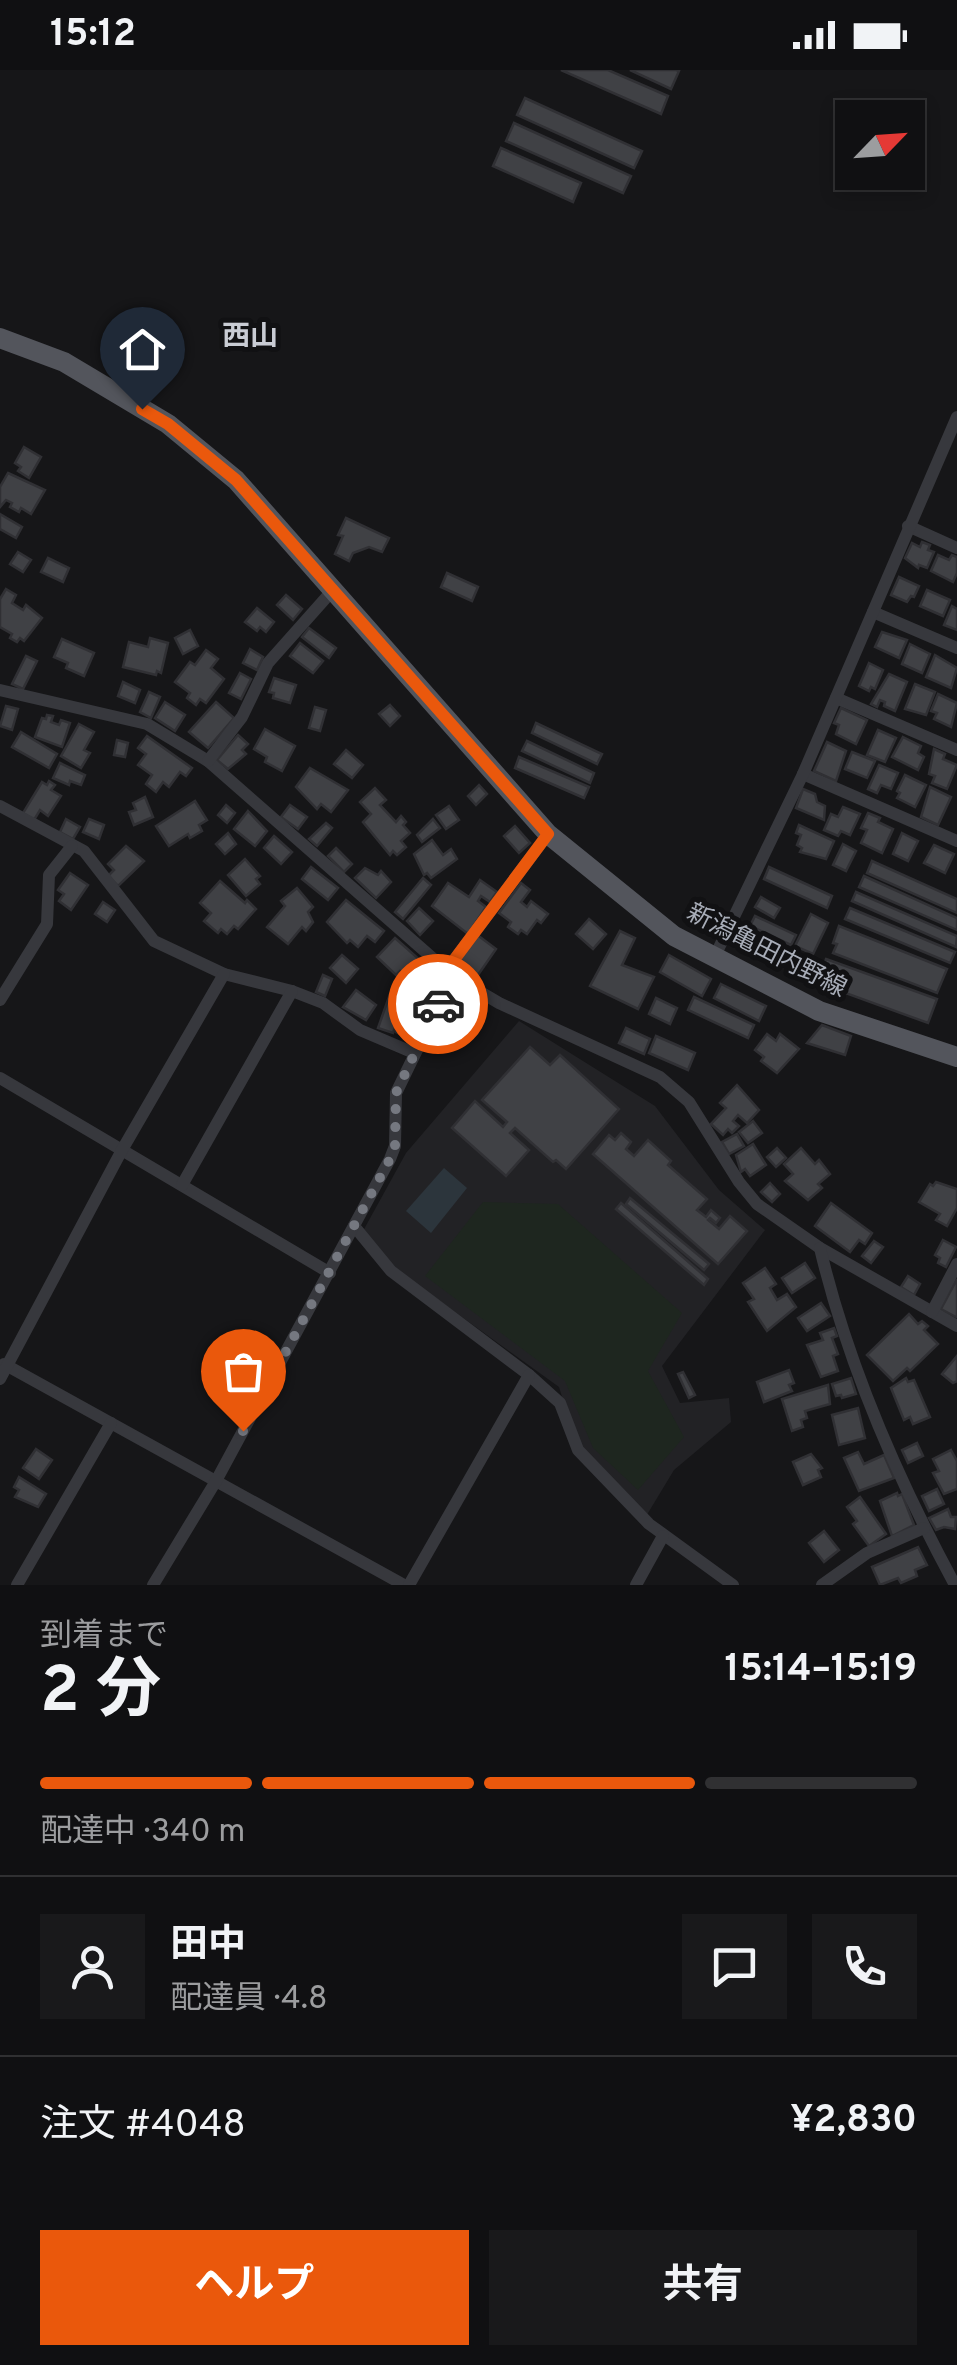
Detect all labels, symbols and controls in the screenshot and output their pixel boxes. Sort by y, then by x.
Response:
text: 15:12 [50,11,136,60]
north arrow [835,100,925,190]
map controls [835,100,925,190]
pin [100,307,185,410]
district label: 西山 [222,320,278,356]
icon: home [115,322,170,377]
street label: 新潟亀田内野線 [681,898,851,1006]
courier [388,954,488,1054]
icon: car [411,977,466,1032]
pin [201,1329,286,1432]
icon: bag [216,1344,271,1399]
text: 到着まで [40,1617,168,1657]
text: 15:14–15:19 [724,1646,917,1695]
text: 2 分 [40,1653,161,1735]
text: 配達中 · 340 m [40,1813,245,1853]
button: person [40,1914,145,2019]
button: chat [682,1914,787,2019]
button: phone [812,1914,917,2019]
text: 田中 [170,1922,246,1971]
text: 配達員 · 4.8 [170,1980,328,2020]
text: ¥2,830 [790,2097,917,2146]
text: 注文 #4048 [40,2102,246,2151]
button: ヘルプ [40,2230,469,2345]
button: 共有 [489,2230,917,2345]

